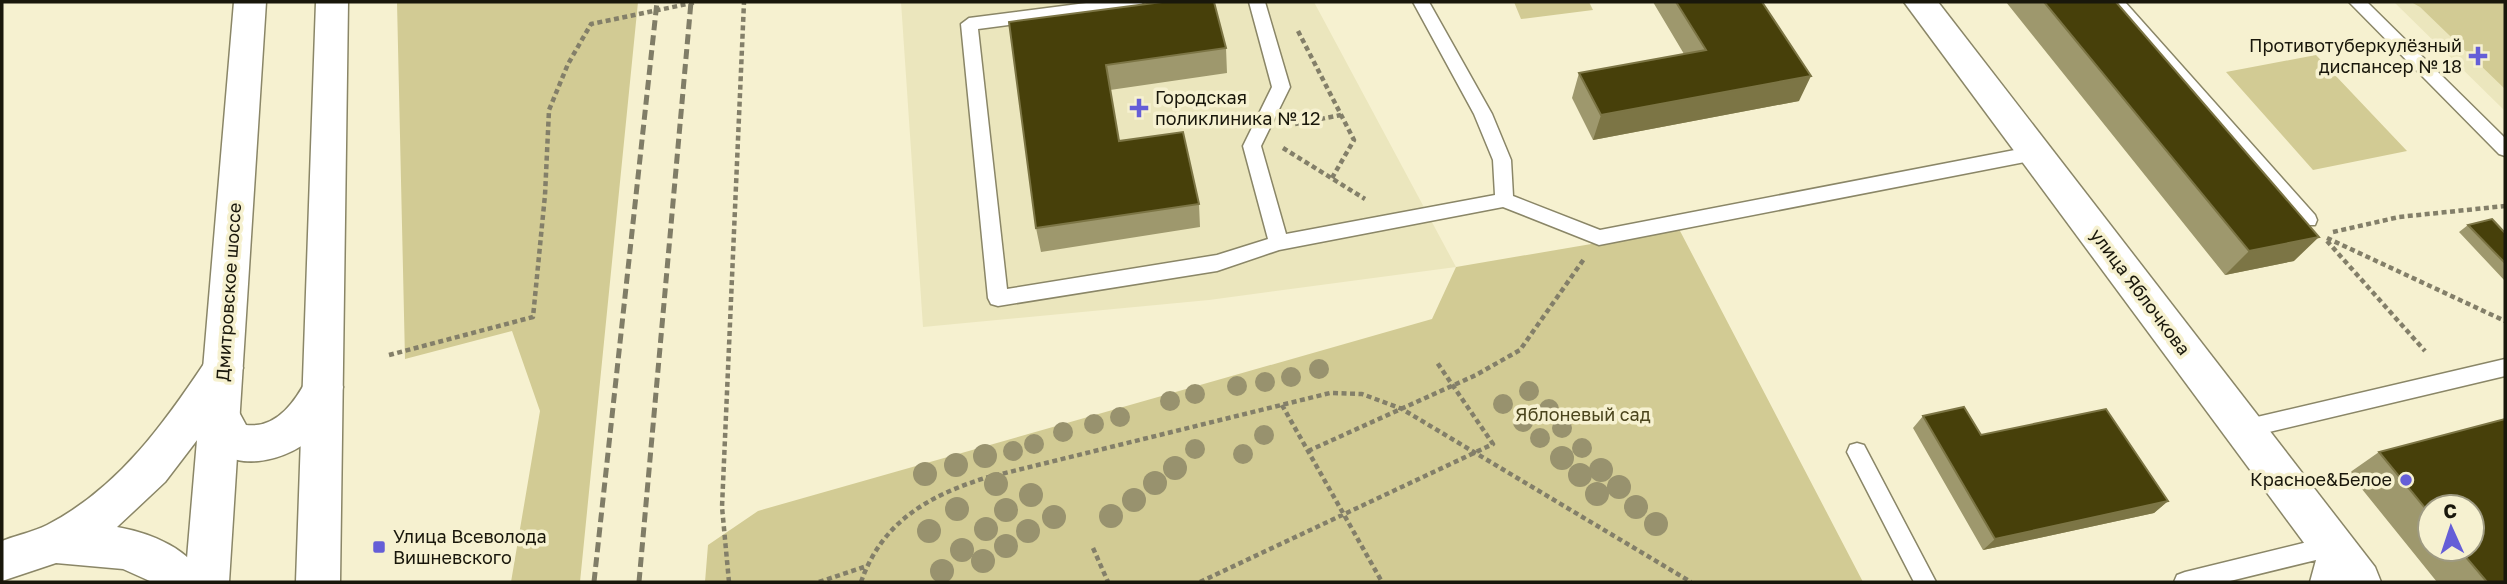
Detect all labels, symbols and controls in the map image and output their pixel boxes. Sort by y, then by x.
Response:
place label: Противотуберкулёзный диспансер № 18 [2249,34,2462,77]
marker: Противотуберкулёзный диспансер № 18 [2468,46,2488,66]
place label: Городская поликлиника № 12 [1155,86,1320,129]
marker: Городская поликлиника № 12 [1129,98,1149,118]
street label: Дмитровское шоссе [211,202,245,382]
street label: улица Яблочкова [2086,224,2195,359]
park label: Яблоневый сад [1515,403,1651,425]
place label: Красное&Белое [2250,468,2392,490]
marker: Красное&Белое [2398,472,2414,488]
north arrow [2416,493,2486,563]
text: С [2443,499,2457,522]
place label: Улица Всеволода Вишневского [393,525,547,568]
marker: Улица Всеволода Вишневского [371,539,387,555]

